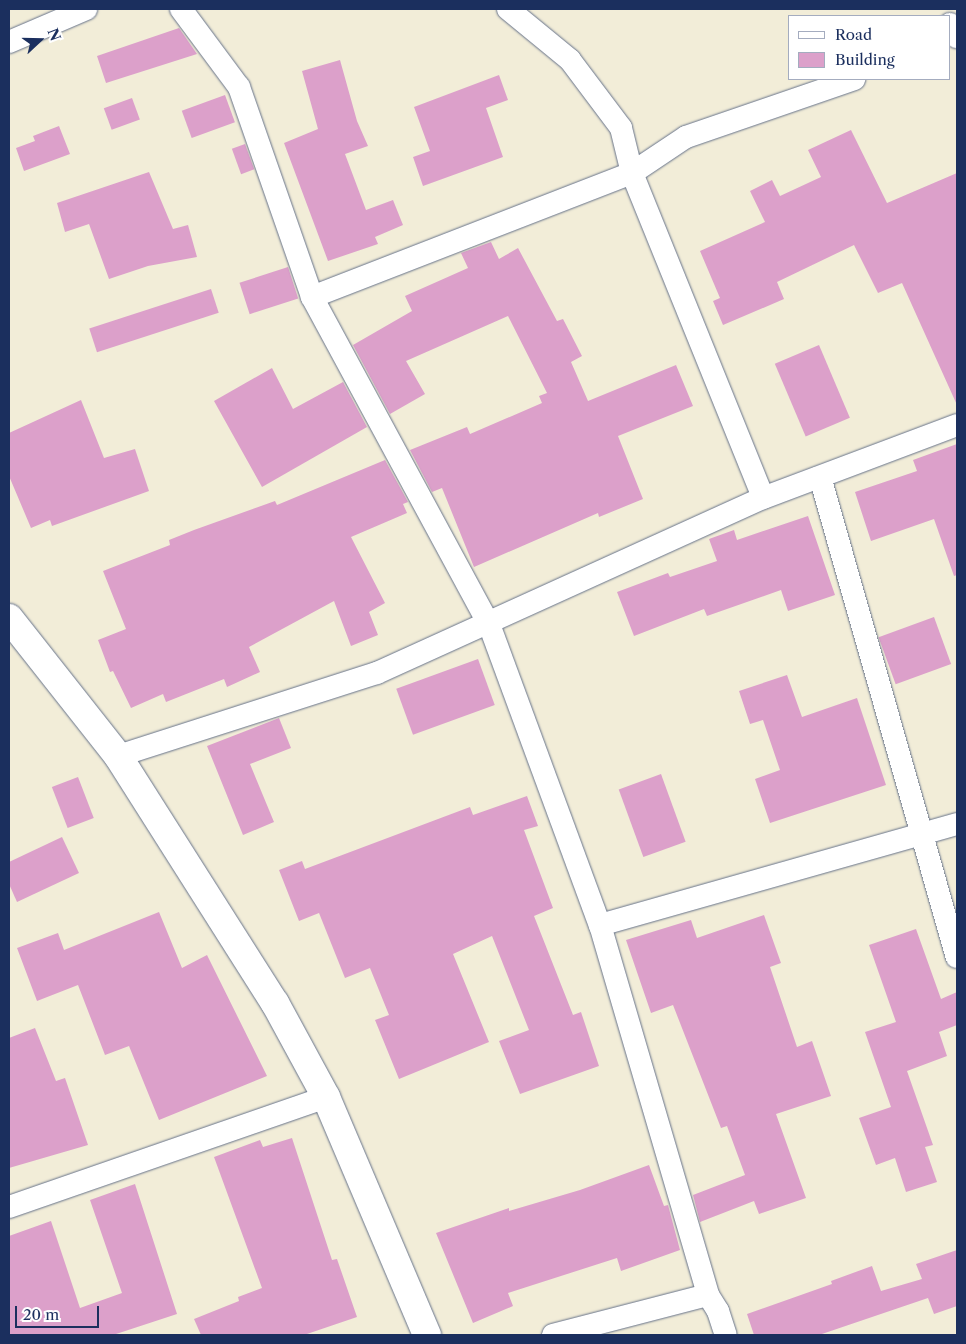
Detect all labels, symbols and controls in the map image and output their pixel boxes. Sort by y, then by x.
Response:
north arrow [15,15,65,65]
legend [788,15,951,80]
text: Road [835,25,872,44]
text: N [43,26,65,44]
text: Building [835,50,895,69]
scale bar [18,1296,101,1328]
text: 20 m [23,1305,59,1324]

